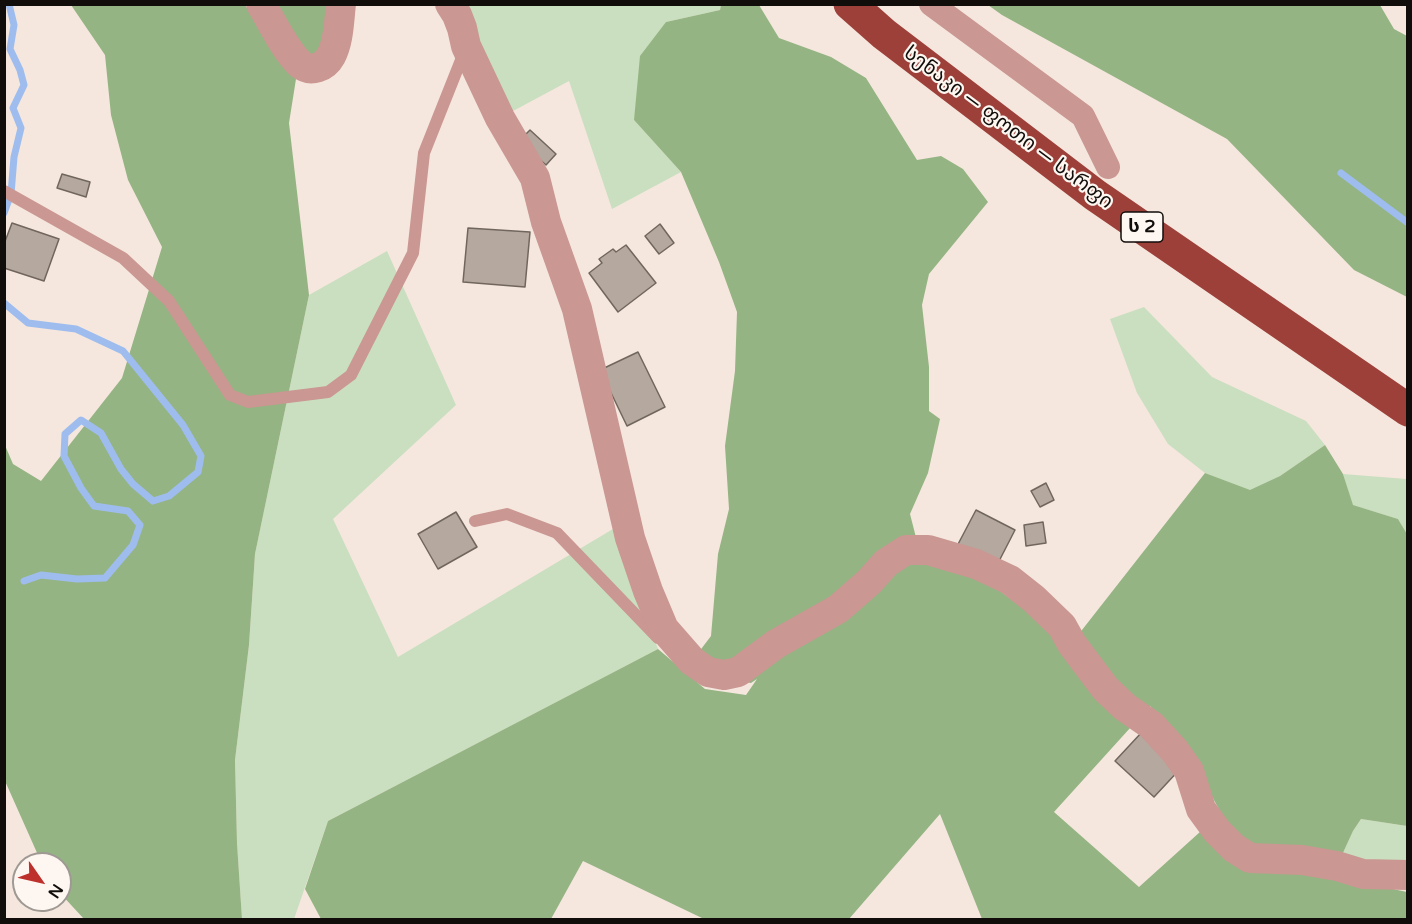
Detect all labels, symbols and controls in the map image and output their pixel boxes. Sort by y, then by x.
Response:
street label: სენაკი — ფოთი — სარფი [899,41,1117,215]
road number: ს 2 [1121,212,1163,242]
north arrow [12,852,72,912]
text: N [43,880,67,902]

